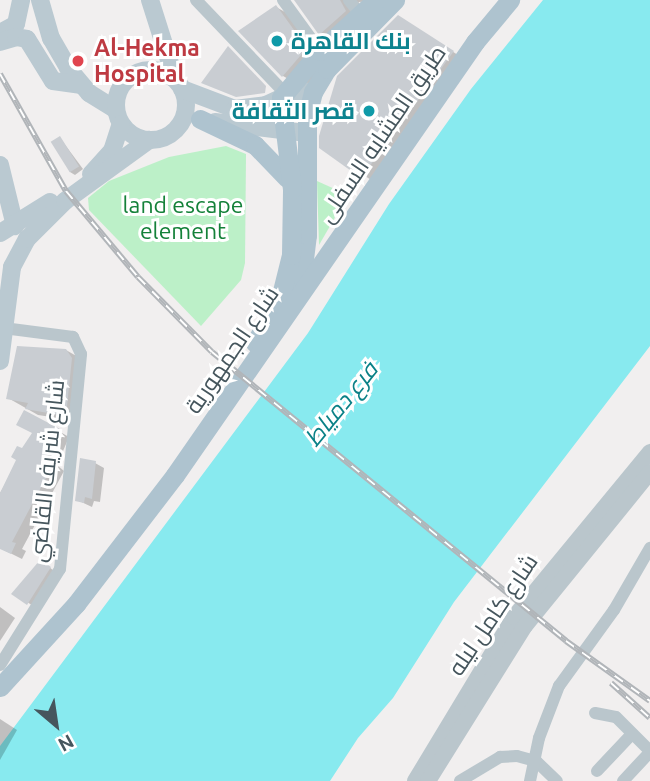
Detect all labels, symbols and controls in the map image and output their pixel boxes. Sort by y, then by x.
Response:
place label: بنك القاهرة [291,27,411,55]
marker: بنك القاهرة [269,33,285,49]
place label: Al-Hekma Hospital [94,34,200,88]
street label: طريق المشايه السفلى [312,40,452,228]
marker: Al-Hekma Hospital [68,51,88,71]
place label: قصر الثقافة [232,97,355,125]
marker: قصر الثقافة [361,103,377,119]
park label: land escape element [122,191,244,245]
street label: شارع الجمهورية [179,281,285,419]
water label: فرع دمياط [298,356,384,452]
street label: شارع شريف القاضي [24,378,70,564]
street label: شارع كامل ليله [442,549,544,681]
north arrow [21,690,91,760]
text: N [55,730,78,756]

